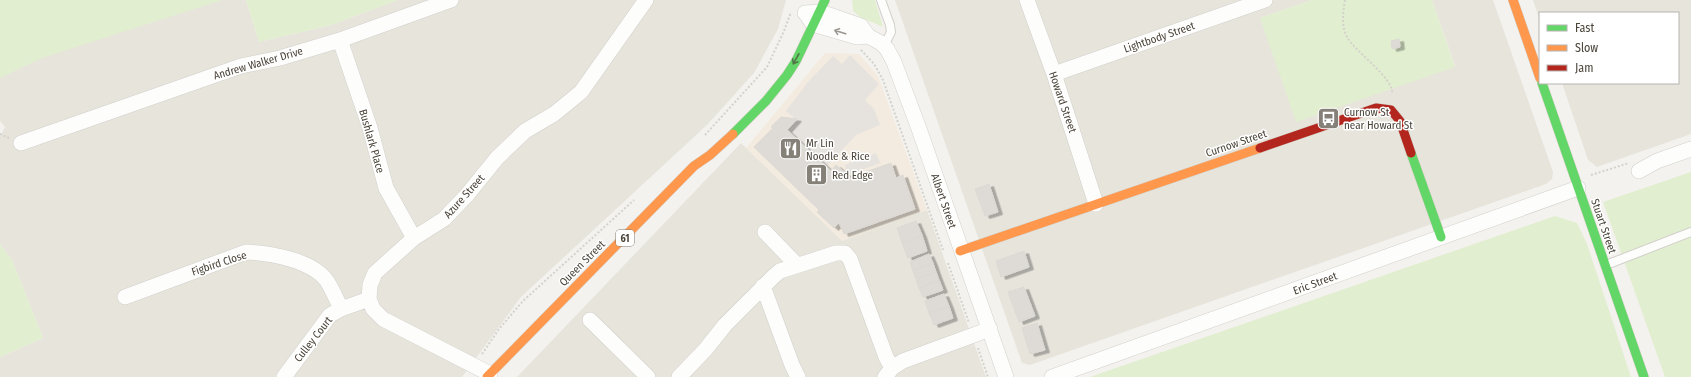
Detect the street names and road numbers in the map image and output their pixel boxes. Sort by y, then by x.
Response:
street label: Lightbody Street [1122,19,1197,56]
street label: Andrew Walker Drive [212,44,304,82]
street label: Howard Street [1046,70,1079,135]
street label: Bushlark Place [356,108,387,175]
street label: Curnow Street [1204,127,1269,160]
street label: Azure Street [441,171,488,221]
street label: Albert Street [928,172,959,231]
street label: Stuart Street [1588,197,1619,256]
road number: 61 [616,230,634,246]
street label: Queen Street [557,238,608,289]
street label: Figbird Close [190,248,248,279]
street label: Eric Street [1291,269,1339,297]
street label: Culley Court [292,314,335,365]

